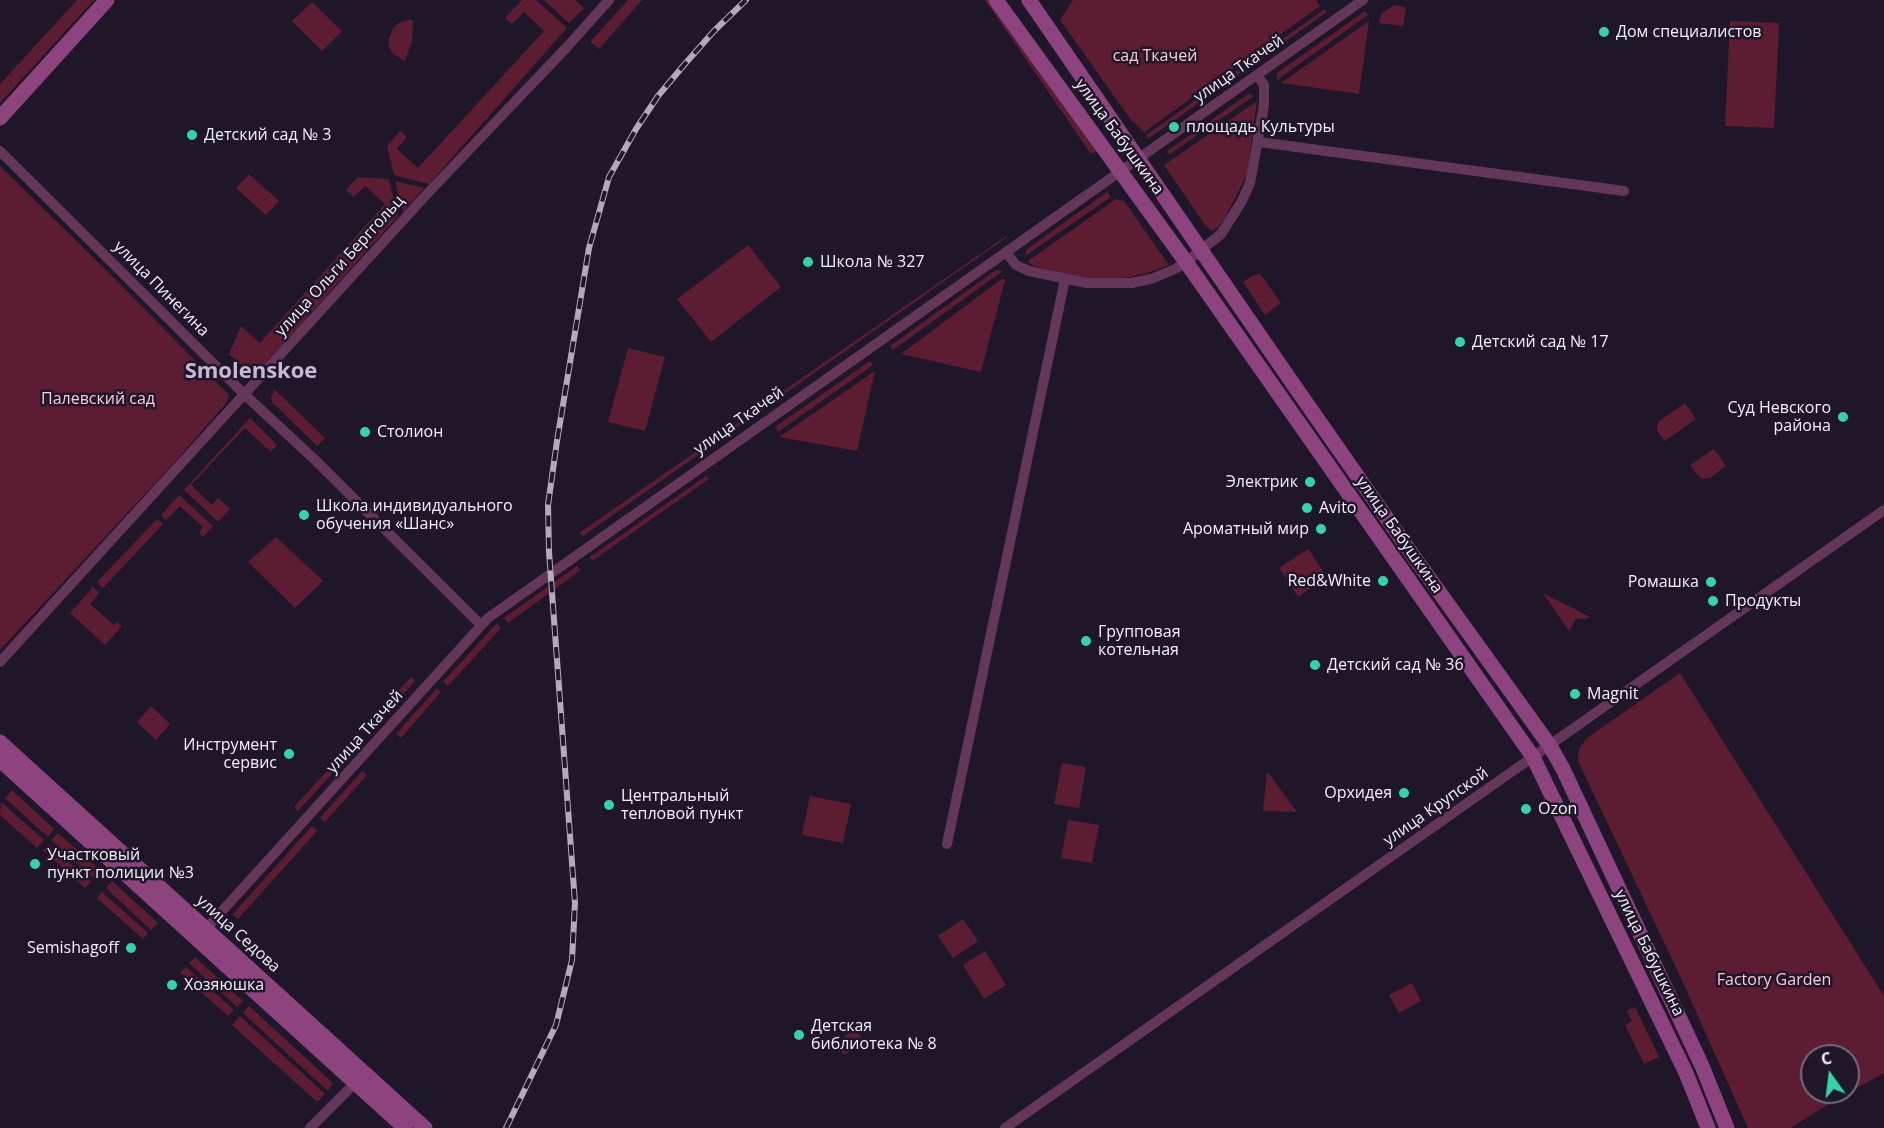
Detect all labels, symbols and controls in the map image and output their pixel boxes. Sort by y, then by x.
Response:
place label: Дом специалистов [1616,22,1761,42]
marker: Дом специалистов [1597,25,1611,39]
street label: улица Ткачей [1190,31,1288,107]
park label: сад Ткачей [1113,46,1197,66]
street label: улица Бабушкина [1071,75,1167,199]
place label: площадь Культуры [1186,117,1335,137]
marker: площадь Культуры [1167,120,1181,134]
place label: Детский сад № 3 [204,125,331,145]
marker: Детский сад № 3 [185,128,199,142]
street label: улица Ольги Берггольц [272,191,408,341]
street label: улица Пинегина [109,237,213,341]
place label: Школа № 327 [820,252,924,272]
marker: Школа № 327 [801,255,815,269]
place label: Детский сад № 17 [1472,332,1609,352]
marker: Детский сад № 17 [1453,335,1467,349]
district label: Smolenskoe [185,359,317,385]
street label: улица Ткачей [690,383,788,459]
park label: Палевский сад [41,389,155,409]
place label: Суд Невского района [1728,398,1831,436]
marker: Суд Невского района [1836,410,1850,424]
place label: Столион [377,422,443,442]
marker: Столион [358,425,372,439]
place label: Электрик [1226,472,1298,492]
street label: улица Бабушкина [1351,473,1447,597]
marker: Электрик [1303,475,1317,489]
place label: Школа индивидуального обучения «Шанс» [316,496,513,534]
place label: Avito [1319,498,1356,518]
marker: Avito [1300,501,1314,515]
marker: Школа индивидуального обучения «Шанс» [297,508,311,522]
place label: Ароматный мир [1183,519,1309,539]
marker: Ароматный мир [1314,522,1328,536]
place label: Red&White [1287,571,1371,591]
place label: Ромашка [1628,572,1699,592]
marker: Red&White [1376,574,1390,588]
marker: Ромашка [1704,575,1718,589]
place label: Продукты [1725,591,1801,611]
marker: Продукты [1706,594,1720,608]
place label: Групповая котельная [1098,622,1181,660]
marker: Групповая котельная [1079,634,1093,648]
place label: Детский сад № 36 [1327,655,1464,675]
marker: Детский сад № 36 [1308,658,1322,672]
place label: Magnit [1587,684,1639,704]
street label: улица Ткачей [323,686,407,778]
marker: Magnit [1568,687,1582,701]
place label: Инструмент сервис [183,735,277,773]
marker: Инструмент сервис [282,747,296,761]
street label: улица Крупской [1380,764,1492,850]
place label: Орхидея [1324,783,1392,803]
place label: Центральный тепловой пункт [621,786,743,824]
marker: Орхидея [1397,786,1411,800]
marker: Центральный тепловой пункт [602,798,616,812]
place label: Ozon [1538,799,1577,819]
marker: Ozon [1519,802,1533,816]
place label: Участковый пункт полиции №3 [47,845,194,883]
marker: Участковый пункт полиции №3 [28,857,42,871]
street label: улица Бабушкина [1610,887,1688,1019]
street label: улица Седова [192,891,284,977]
place label: Semishagoff [27,938,119,958]
marker: Semishagoff [124,941,138,955]
park label: Factory Garden [1717,970,1831,990]
place label: Хозяюшка [184,975,264,995]
marker: Хозяюшка [165,978,179,992]
place label: Детская библиотека № 8 [811,1016,937,1054]
marker: Детская библиотека № 8 [792,1028,806,1042]
north arrow [1800,1044,1860,1104]
text: С [1819,1047,1834,1070]

